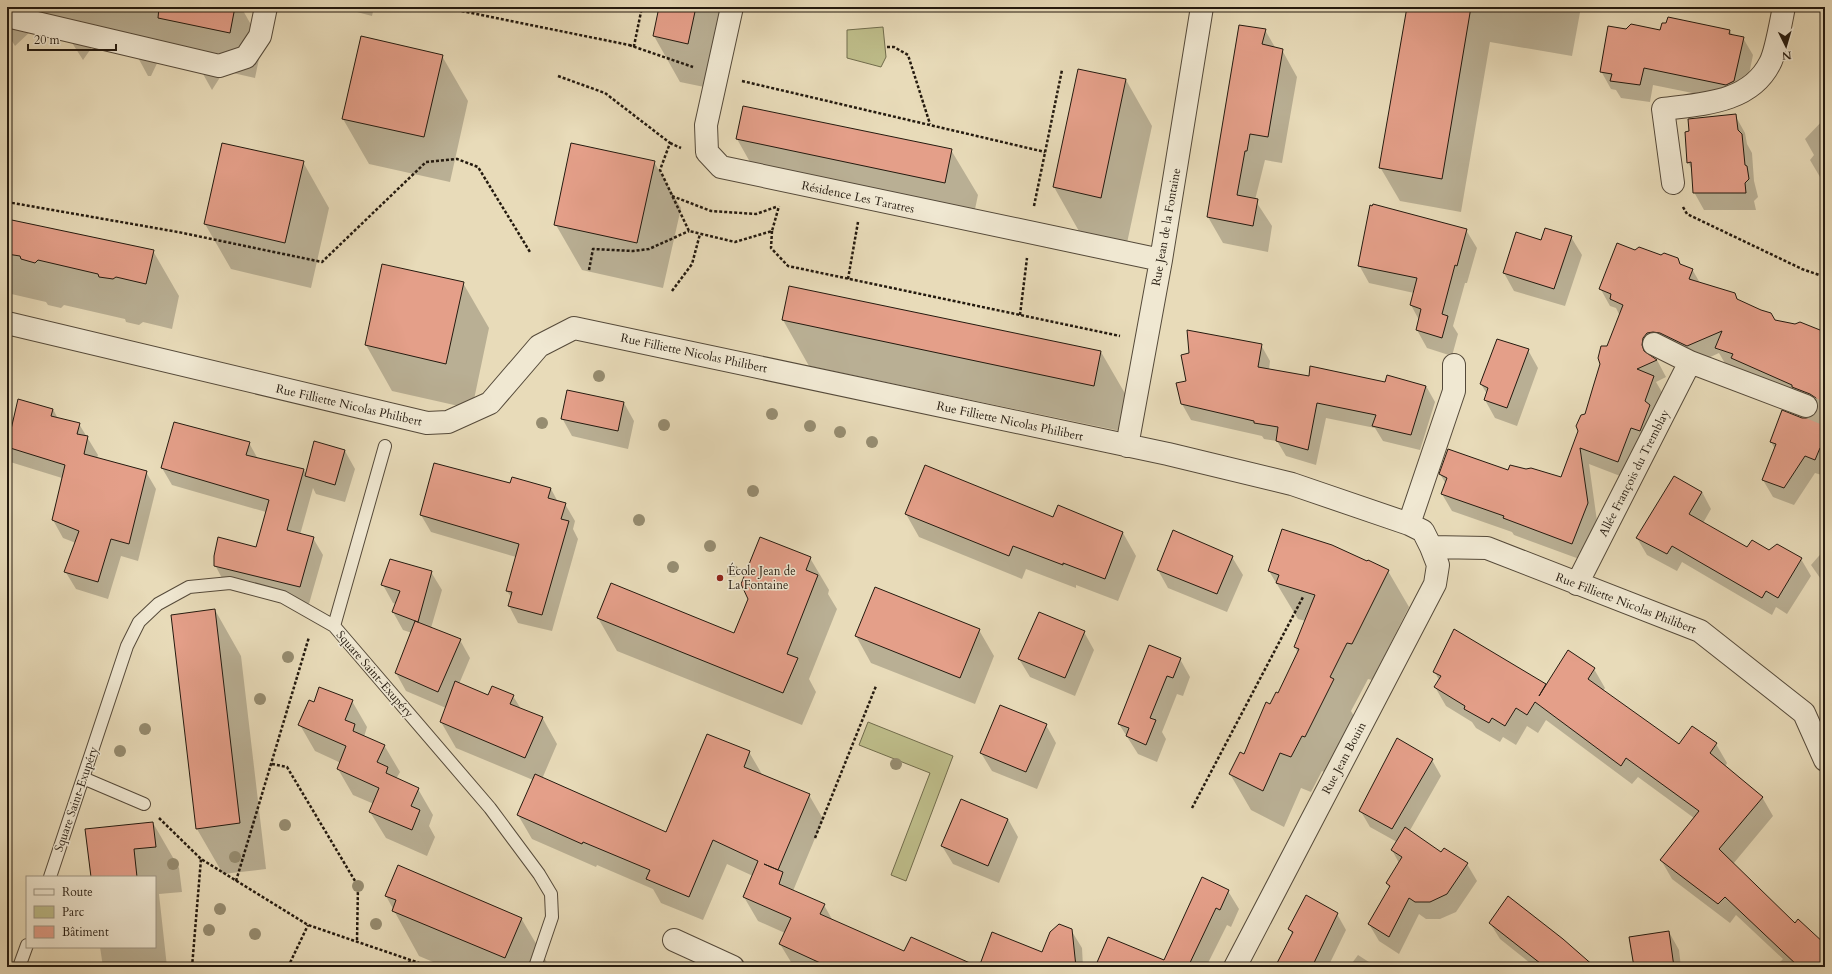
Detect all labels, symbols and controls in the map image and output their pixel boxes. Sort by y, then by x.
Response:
scale bar [28,26,116,52]
north arrow [1766,26,1806,66]
text: 20 m [34,32,61,48]
text: N [1781,48,1792,63]
street label: Rue Jean de la Fontaine [1148,167,1184,287]
street label: Résidence Les Taratres [800,177,916,217]
street label: Rue Filliette Nicolas Philibert [619,330,769,376]
street label: Rue Filliette Nicolas Philibert [274,380,424,430]
street label: Rue Filliette Nicolas Philibert [935,398,1085,444]
street label: Allée François du Tremblay [1595,406,1673,539]
place label: École Jean de La Fontaine [728,562,796,593]
street label: Rue Filliette Nicolas Philibert [1553,569,1699,637]
marker: École Jean de La Fontaine [715,573,725,583]
street label: Square Saint-Exupéry [333,627,418,721]
street label: Rue Jean Bouin [1318,719,1370,797]
street label: Square Saint-Exupéry [50,744,102,854]
legend [26,876,156,948]
text: Route [62,884,93,900]
text: Parc [62,904,85,920]
text: Bâtiment [62,924,109,940]

